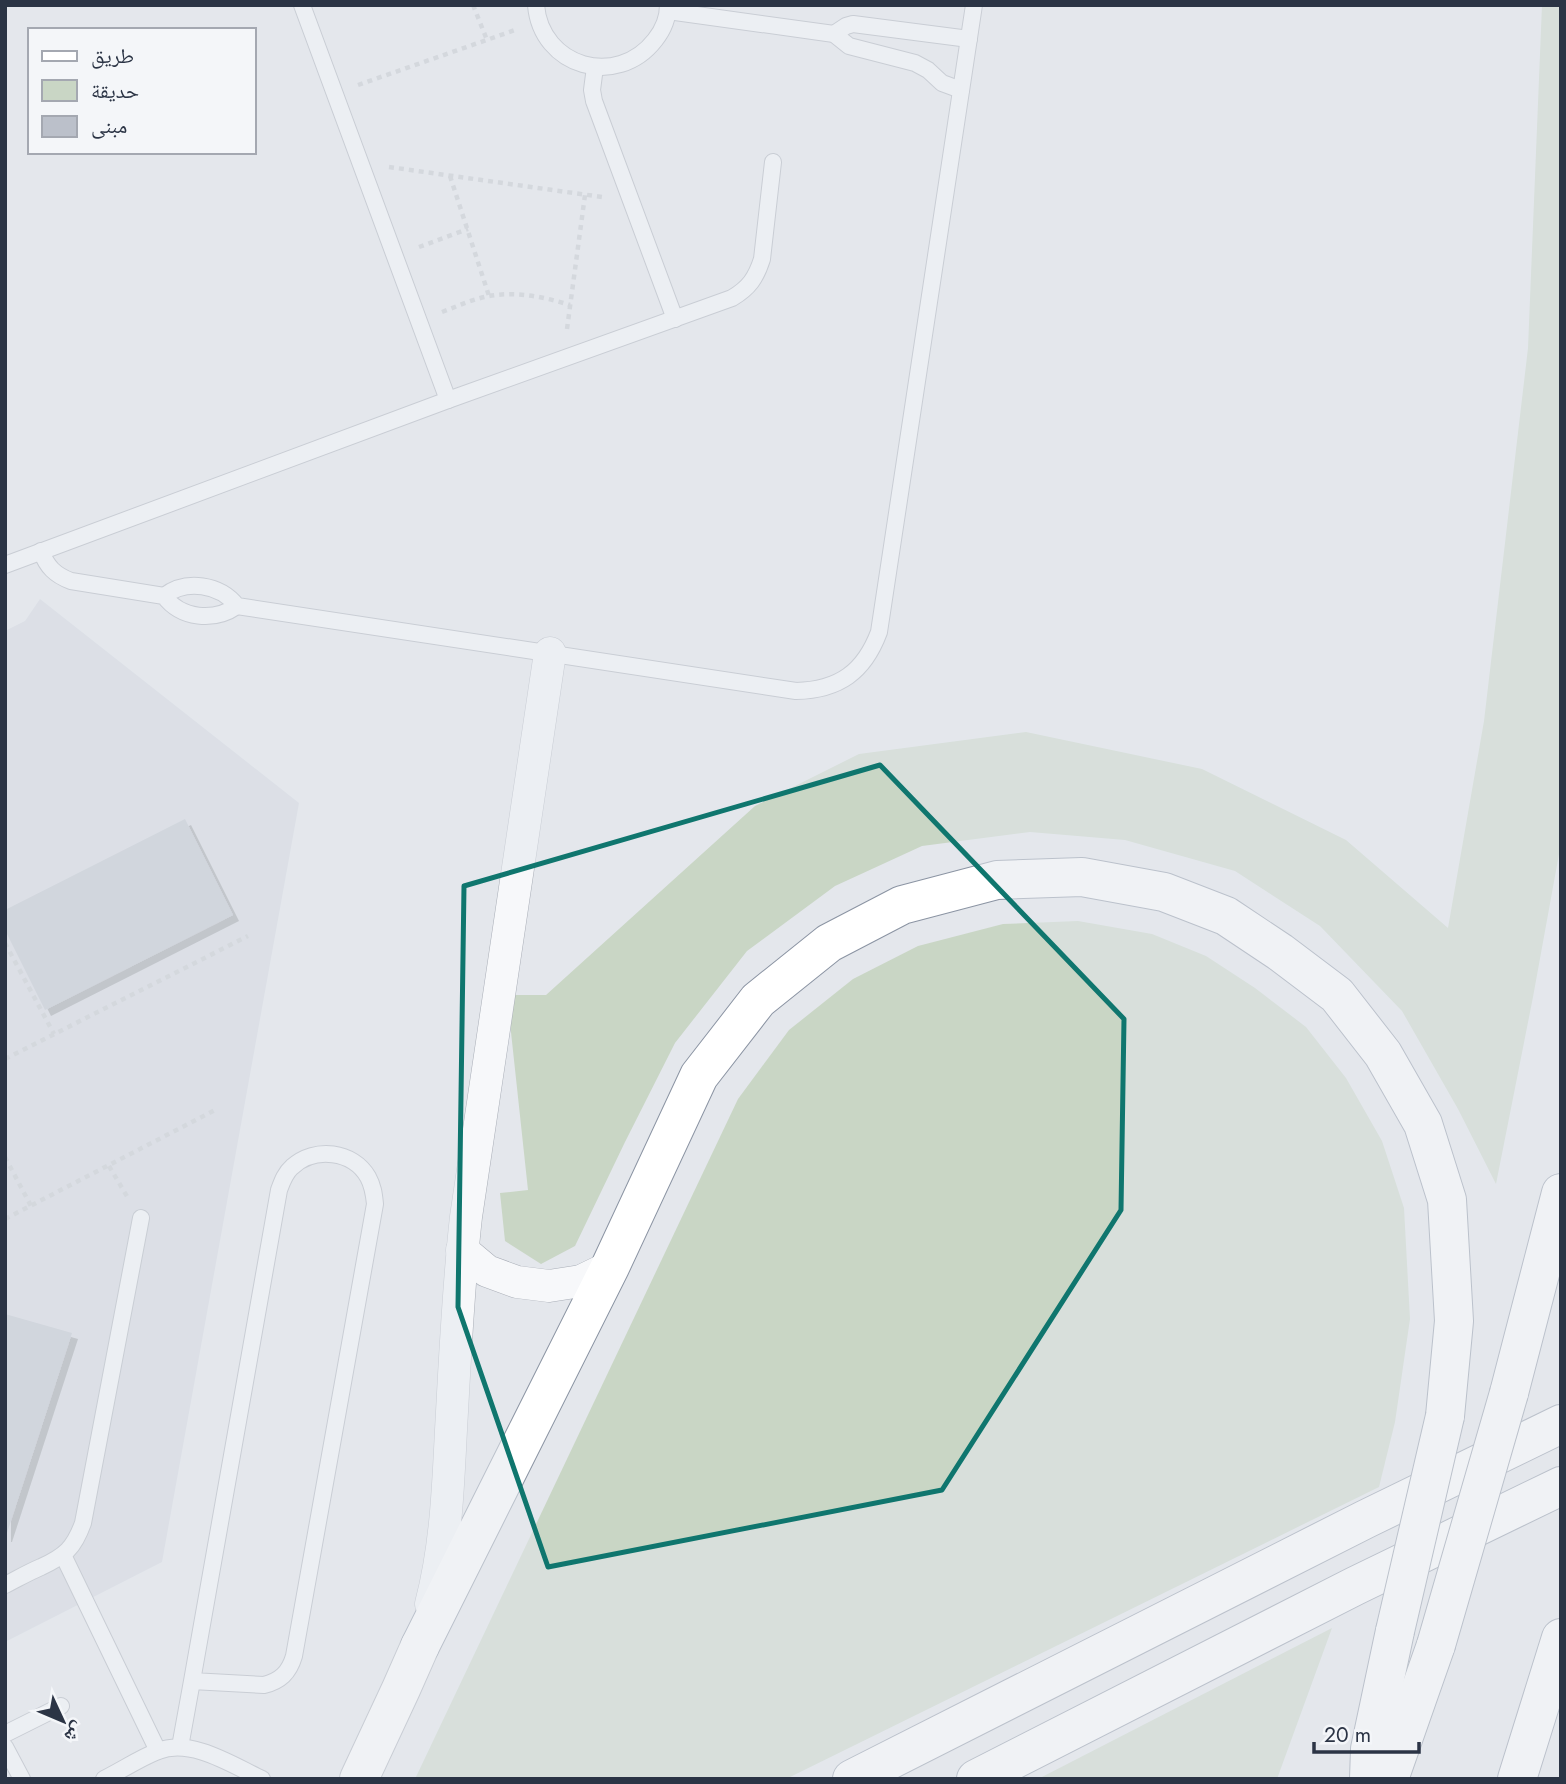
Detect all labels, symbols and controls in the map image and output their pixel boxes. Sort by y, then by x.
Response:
legend [28,28,256,154]
text: طريق [91,41,134,71]
text: حديقة [91,76,139,106]
text: مبنى [91,111,127,141]
north arrow [28,1686,98,1756]
scale bar [1314,1710,1419,1754]
text: ش [58,1716,92,1749]
text: 20 m [1324,1720,1371,1750]

